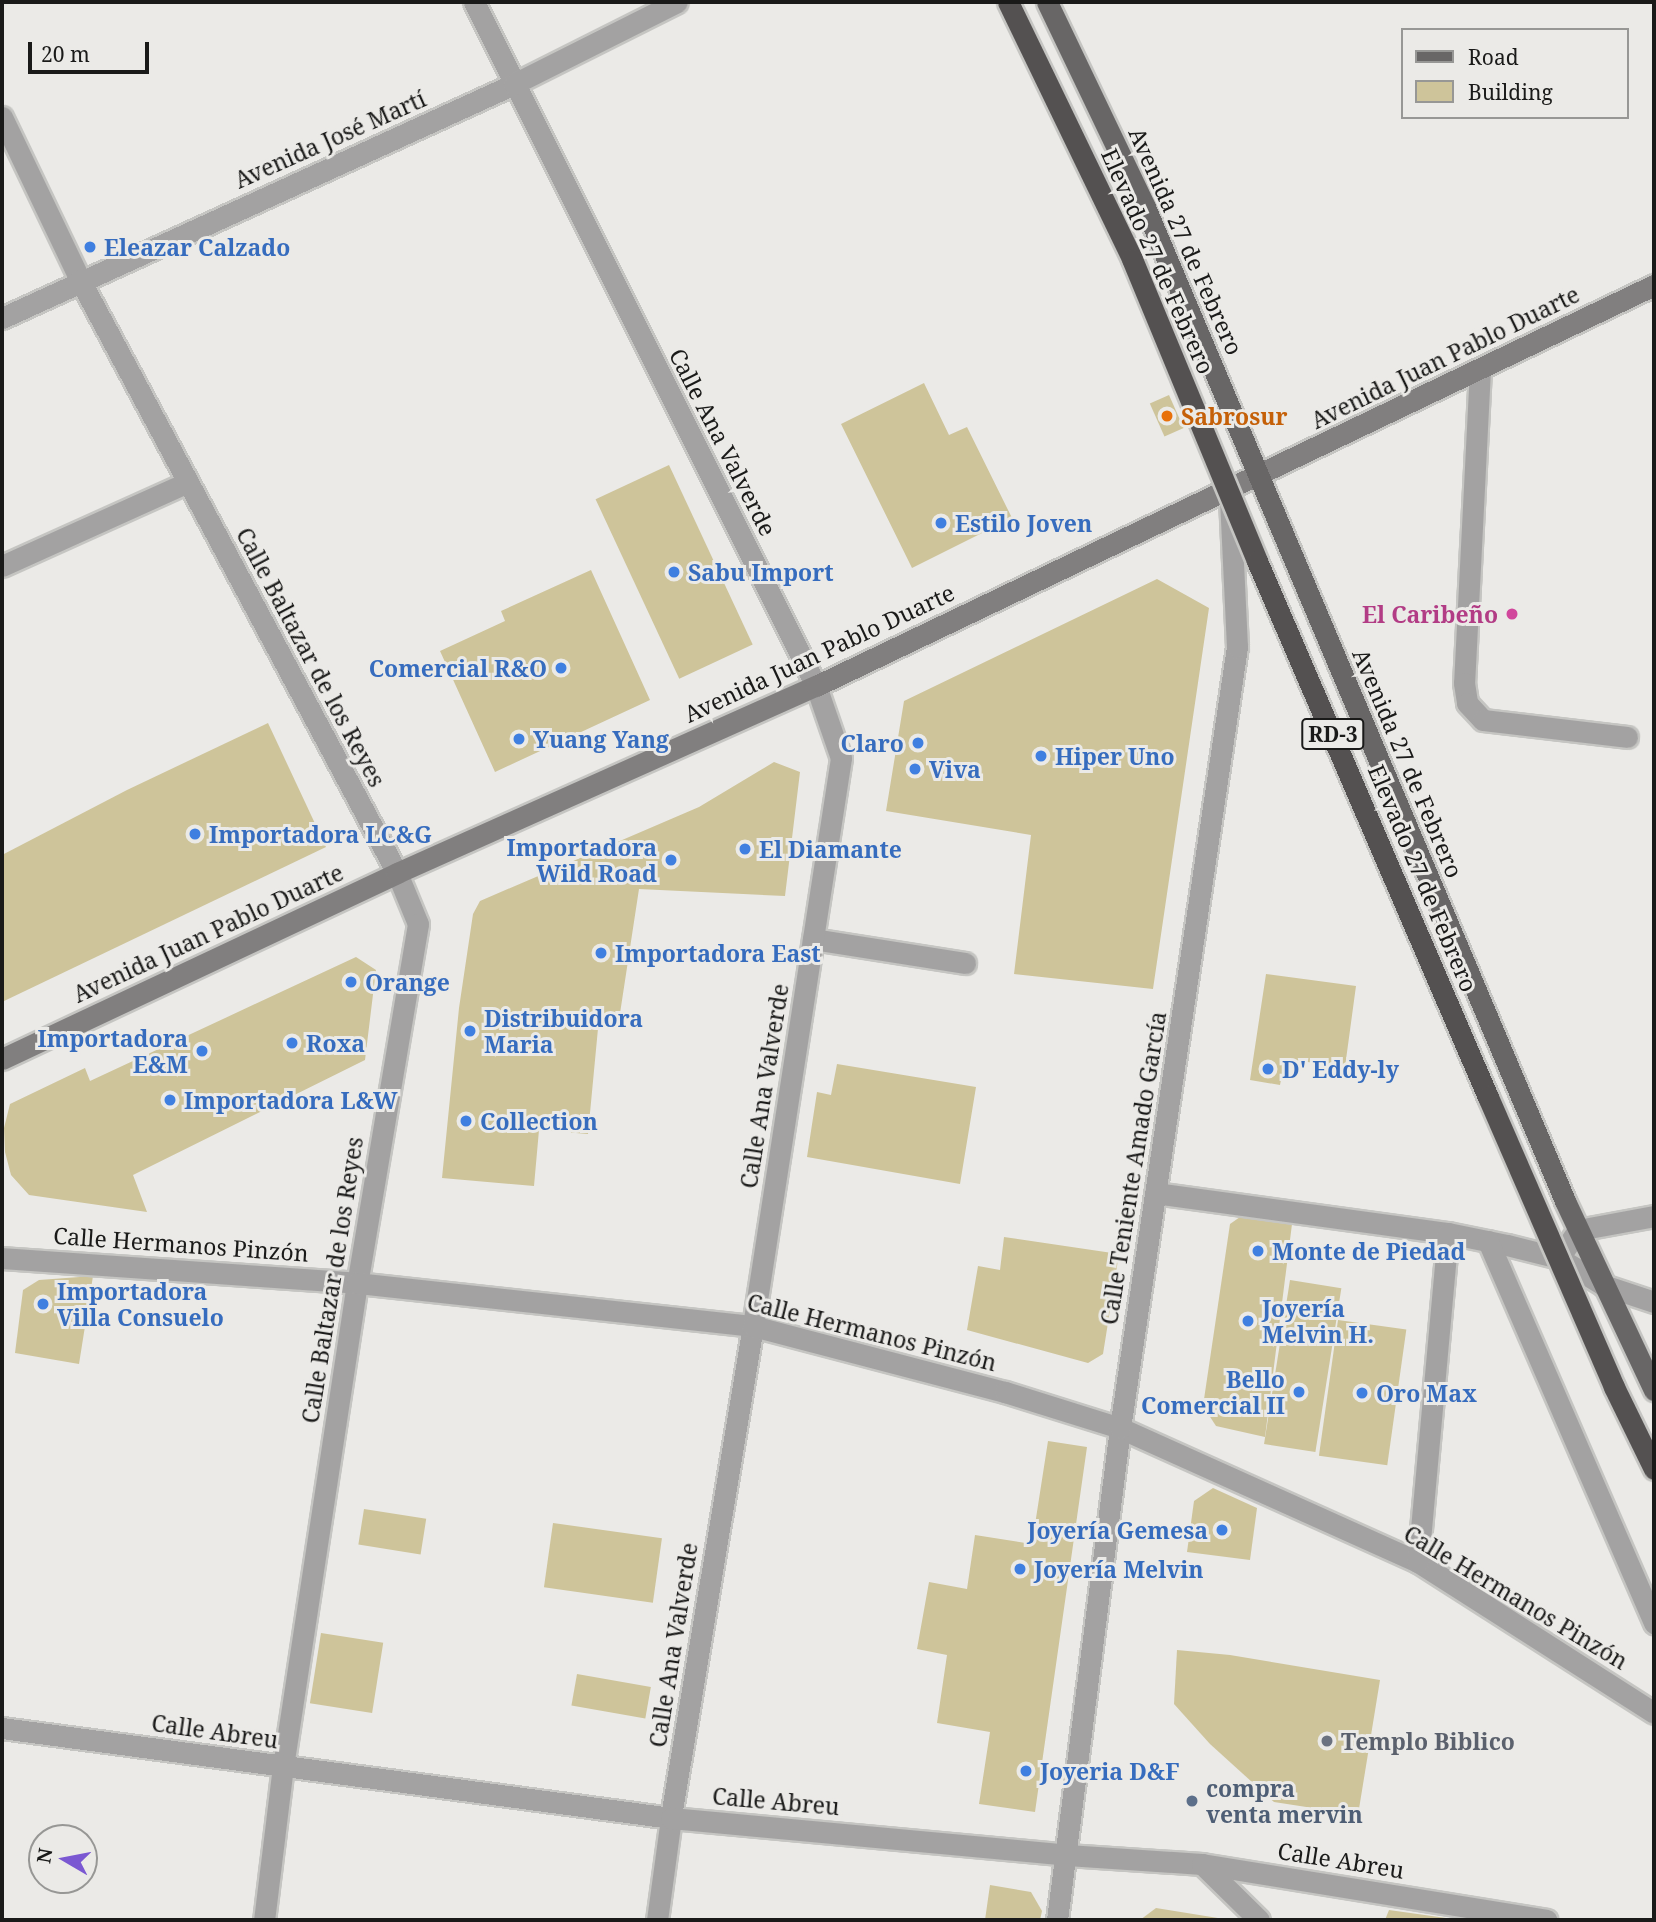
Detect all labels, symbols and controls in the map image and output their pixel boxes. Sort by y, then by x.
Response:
scale bar [32,28,152,72]
legend [1400,28,1628,119]
text: 20 m [41,40,90,68]
text: Road [1468,43,1519,71]
text: Building [1468,78,1553,106]
street label: Avenida José Martí [230,84,430,194]
street label: Avenida 27 de Febrero [1123,123,1249,359]
street label: Elevado 27 de Febrero [1096,144,1220,378]
place label: Eleazar Calzado [104,233,290,261]
marker: Eleazar Calzado [82,239,98,255]
street label: Avenida Juan Pablo Duarte [1306,280,1584,434]
street label: Calle Ana Valverde [664,344,782,540]
place label: Sabrosur [1181,402,1288,430]
marker: Sabrosur [1159,408,1175,424]
place label: Estilo Joven [955,509,1092,537]
marker: Estilo Joven [933,515,949,531]
street label: Calle Baltazar de los Reyes [231,523,391,791]
place label: Sabu Import [688,558,834,586]
marker: Sabu Import [666,564,682,580]
street label: Avenida Juan Pablo Duarte [679,578,959,728]
place label: El Caribeño [1362,600,1498,628]
marker: El Caribeño [1504,606,1520,622]
street label: Avenida 27 de Febrero [1347,644,1469,882]
place label: Comercial R&O [369,654,547,682]
marker: Comercial R&O [553,660,569,676]
road number: RD-3 [1300,716,1366,752]
place label: Yuang Yang [533,725,669,753]
place label: Claro [841,729,904,757]
marker: Yuang Yang [511,731,527,747]
marker: Claro [910,735,926,751]
place label: Hiper Uno [1055,742,1175,770]
marker: Hiper Uno [1033,748,1049,764]
place label: Viva [929,755,981,783]
street label: Elevado 27 de Febrero [1363,760,1483,996]
marker: Viva [907,761,923,777]
place label: Importadora LC&G [209,820,432,848]
marker: Importadora LC&G [187,826,203,842]
place label: Importadora Wild Road [507,833,657,887]
place label: El Diamante [759,835,902,863]
marker: El Diamante [737,841,753,857]
marker: Importadora Wild Road [663,852,679,868]
street label: Avenida Juan Pablo Duarte [68,858,348,1008]
place label: Importadora East [615,939,821,967]
marker: Importadora East [593,945,609,961]
place label: Orange [365,968,450,996]
marker: Orange [343,974,359,990]
street label: Calle Ana Valverde [734,982,794,1190]
place label: Distribuidora Maria [484,1004,643,1058]
street label: Calle Teniente Amado García [1095,1009,1171,1327]
marker: Distribuidora Maria [462,1023,478,1039]
place label: Importadora E&M [38,1024,188,1078]
place label: Roxa [306,1029,365,1057]
marker: Roxa [284,1035,300,1051]
marker: Importadora E&M [194,1043,210,1059]
place label: D' Eddy-ly [1282,1055,1399,1083]
marker: D' Eddy-ly [1260,1061,1276,1077]
place label: Importadora L&W [184,1086,397,1114]
marker: Importadora L&W [162,1092,178,1108]
place label: Collection [480,1107,598,1135]
marker: Collection [458,1113,474,1129]
street label: Calle Baltazar de los Reyes [296,1135,368,1425]
street label: Calle Hermanos Pinzón [52,1221,310,1267]
place label: Monte de Piedad [1272,1237,1465,1265]
marker: Monte de Piedad [1250,1243,1266,1259]
place label: Importadora Villa Consuelo [57,1277,224,1331]
street label: Calle Hermanos Pinzón [744,1288,1000,1376]
place label: Joyería Melvin H. [1262,1294,1374,1348]
marker: Importadora Villa Consuelo [35,1296,51,1312]
marker: Joyería Melvin H. [1240,1313,1256,1329]
place label: Bello Comercial II [1141,1365,1285,1419]
place label: Oro Max [1376,1379,1477,1407]
marker: Bello Comercial II [1291,1384,1307,1400]
marker: Oro Max [1354,1385,1370,1401]
place label: Joyería Gemesa [1027,1516,1208,1544]
street label: Calle Hermanos Pinzón [1399,1519,1633,1675]
marker: Joyería Gemesa [1214,1522,1230,1538]
street label: Calle Ana Valverde [643,1541,703,1749]
place label: Joyería Melvin [1034,1555,1204,1583]
marker: Joyería Melvin [1012,1561,1028,1577]
street label: Calle Abreu [150,1708,280,1754]
place label: Templo Biblico [1341,1727,1515,1755]
marker: Templo Biblico [1319,1733,1335,1749]
place label: Joyeria D&F [1040,1757,1179,1785]
marker: Joyeria D&F [1018,1763,1034,1779]
place label: compra venta mervin [1206,1774,1363,1828]
street label: Calle Abreu [711,1782,841,1820]
marker: compra venta mervin [1184,1793,1200,1809]
north arrow [28,1824,98,1894]
street label: Calle Abreu [1276,1836,1406,1884]
text: N [30,1846,58,1865]

